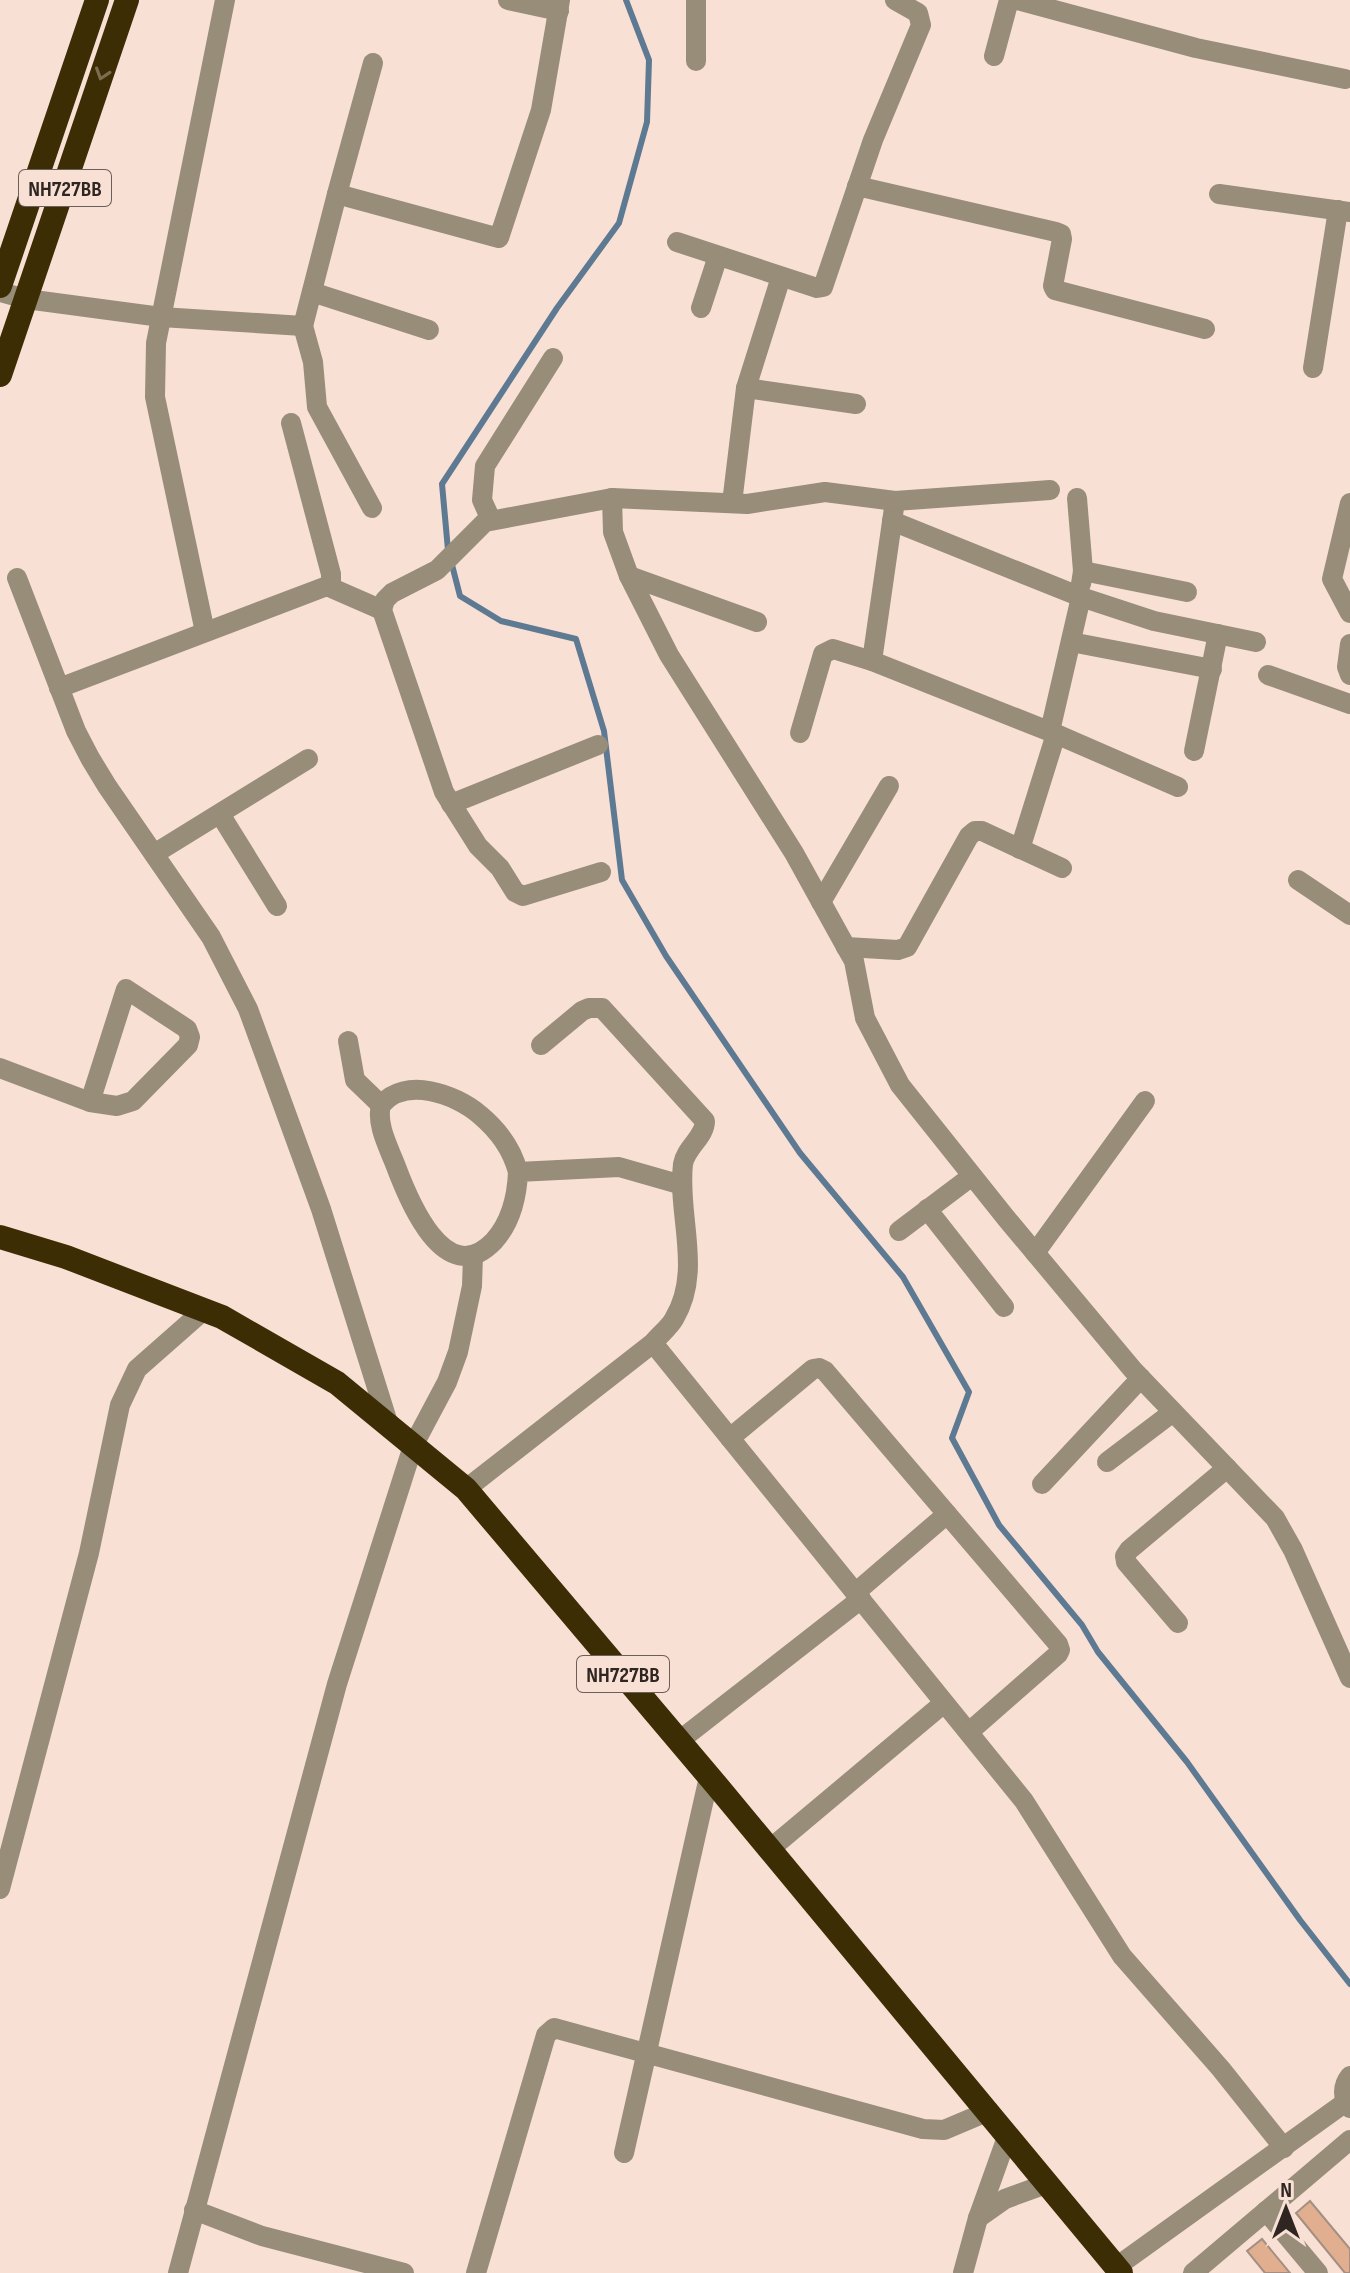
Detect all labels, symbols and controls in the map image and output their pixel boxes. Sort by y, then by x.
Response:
one-way arrow [96,66,112,80]
road number: NH727BB [19,170,111,206]
road number: NH727BB [577,1656,669,1692]
north arrow [1246,2169,1326,2249]
text: N [1280,2177,1292,2204]

